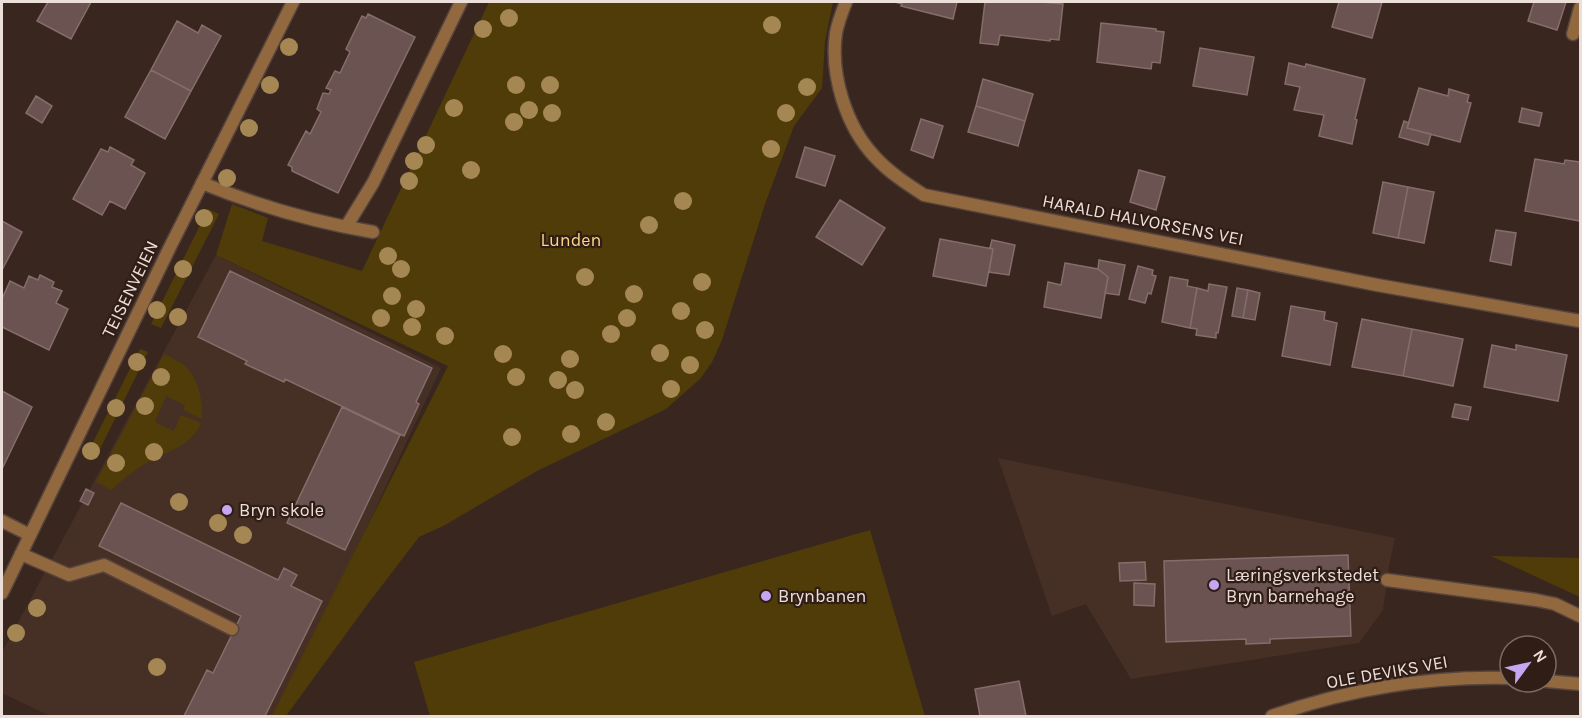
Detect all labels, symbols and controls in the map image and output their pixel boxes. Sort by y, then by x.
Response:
street label: HARALD HALVORSENS VEI [1040,190,1246,250]
park label: Lunden [541,229,601,251]
street label: TEISENVEIEN [97,237,163,341]
place label: Bryn skole [239,499,324,521]
marker: Bryn skole [220,503,234,517]
place label: Læringsverkstedet Bryn barnehage [1226,564,1379,607]
marker: Læringsverkstedet Bryn barnehage [1207,578,1221,592]
place label: Brynbanen [778,585,866,607]
marker: Brynbanen [759,589,773,603]
north arrow [1498,634,1558,694]
text: N [1529,646,1551,666]
street label: OLE DEVIKS VEI [1325,650,1449,694]

